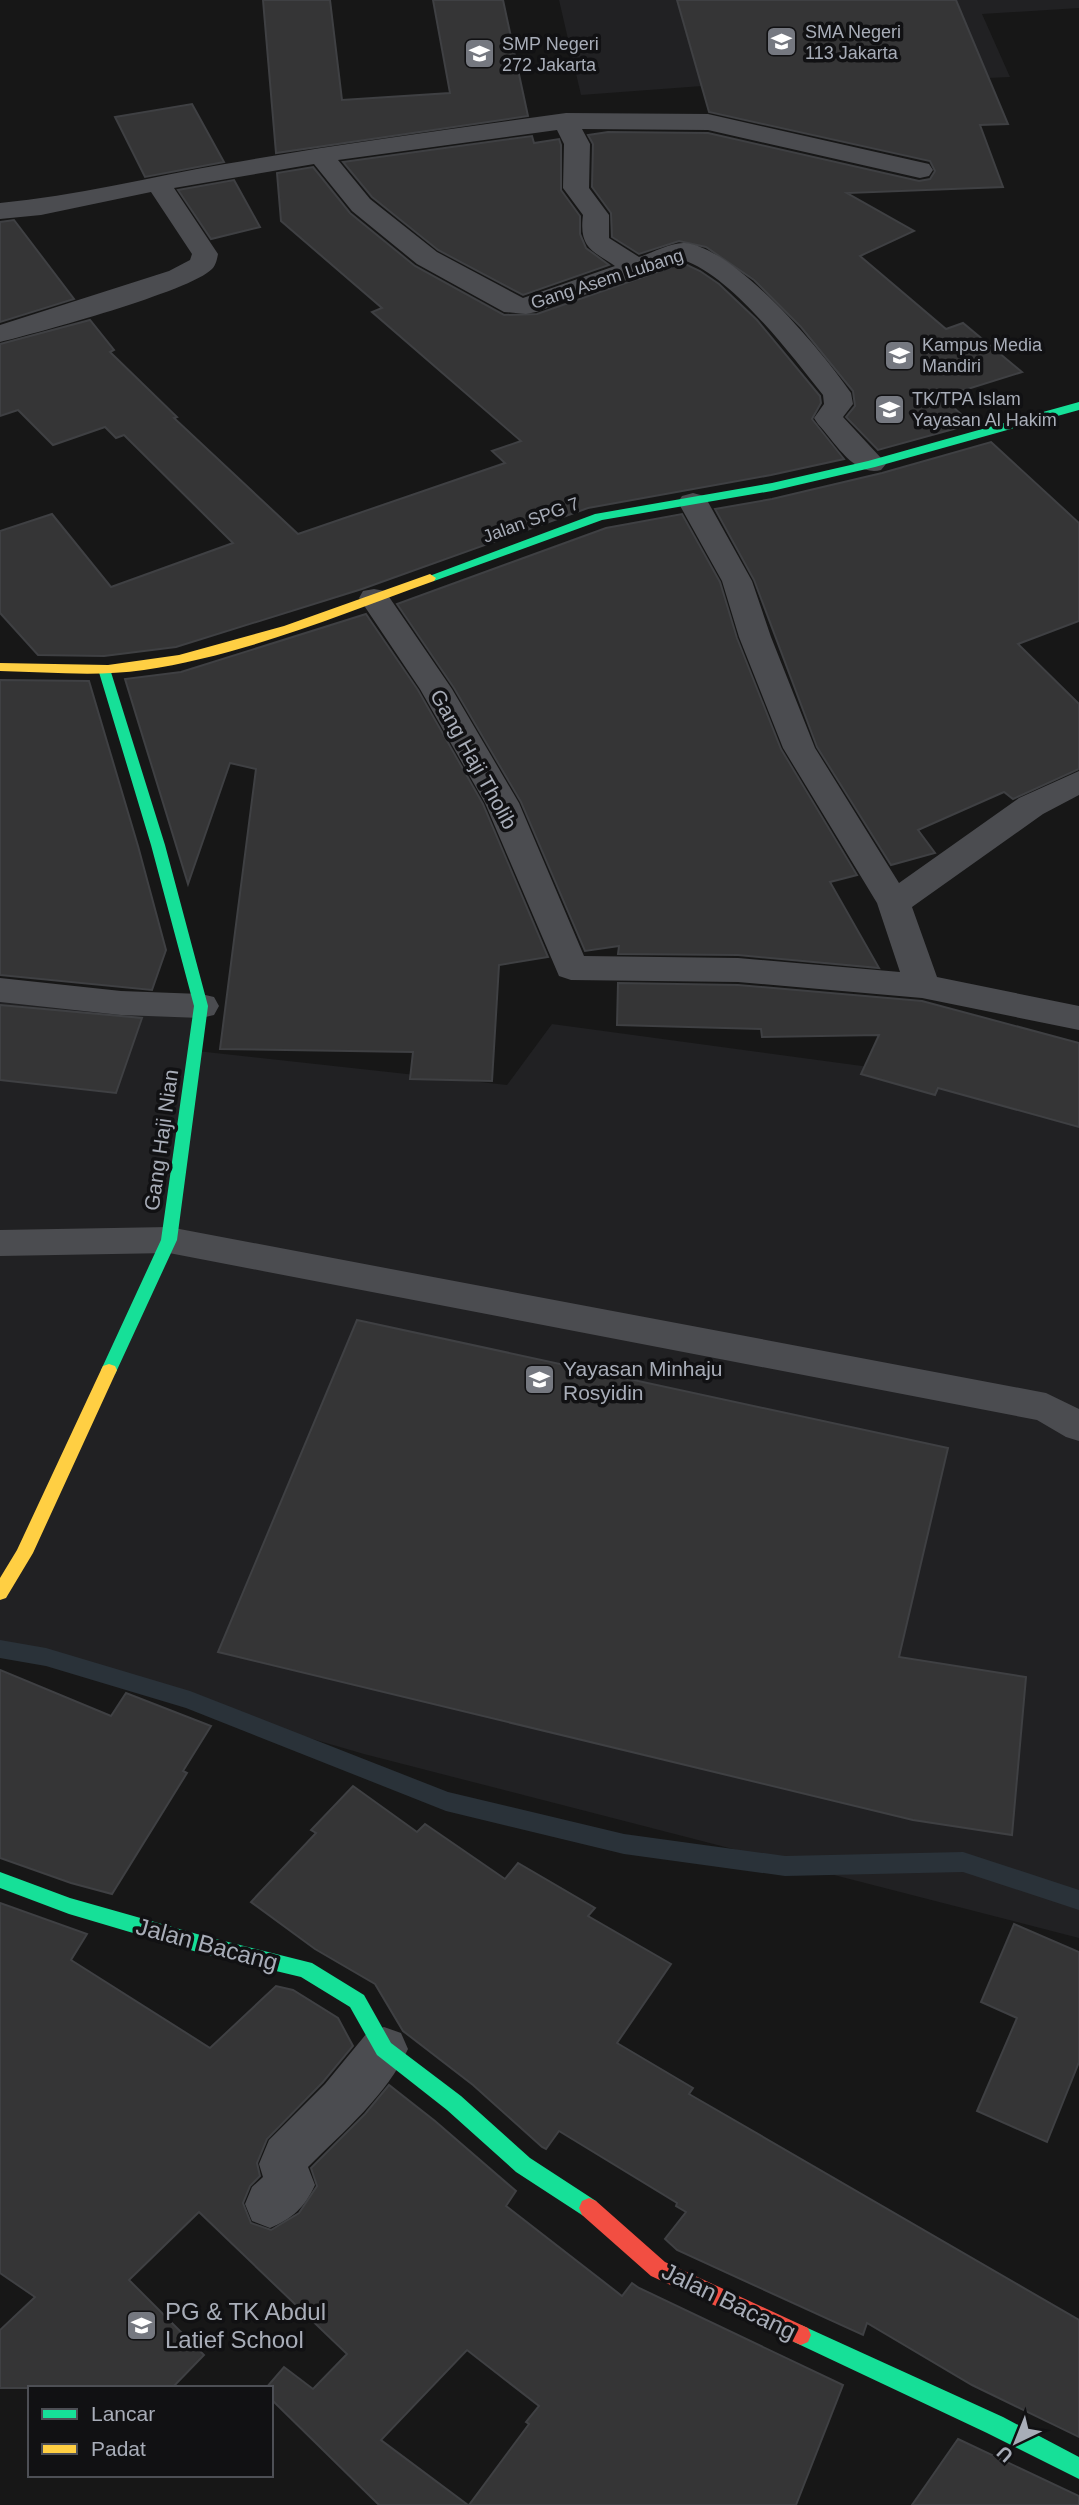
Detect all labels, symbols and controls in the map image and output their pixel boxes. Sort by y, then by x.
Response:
place label: SMA Negeri 113 Jakarta [805,22,901,63]
school or university icon: SMA Negeri 113 Jakarta [765,25,799,59]
place label: SMP Negeri 272 Jakarta [502,34,599,75]
school or university icon: SMP Negeri 272 Jakarta [462,37,496,71]
street label: Gang Asem Lubang [528,245,686,313]
place label: Kampus Media Mandiri [922,335,1043,376]
school or university icon: Kampus Media Mandiri [882,338,916,372]
place label: TK/TPA Islam Yayasan Al Hakim [912,389,1057,430]
school or university icon: TK/TPA Islam Yayasan Al Hakim [872,392,906,426]
street label: Jalan SPG 7 [480,493,582,547]
street label: Gang Haji Tholib [426,685,522,833]
street label: Gang Haji Nian [140,1068,182,1212]
place label: Yayasan Minhaju Rosyidin [563,1357,723,1404]
school or university icon: Yayasan Minhaju Rosyidin [523,1363,557,1397]
street label: Jalan Bacang [133,1912,281,1976]
street label: Jalan Bacang [658,2257,800,2345]
place label: PG & TK Abdul Latief School [165,2298,326,2353]
school or university icon: PG & TK Abdul Latief School [125,2308,159,2342]
legend [28,2386,273,2477]
text: Lancar [91,2402,155,2425]
north arrow [981,2407,1051,2477]
text: Padat [91,2437,146,2460]
text: U [993,2442,1017,2466]

